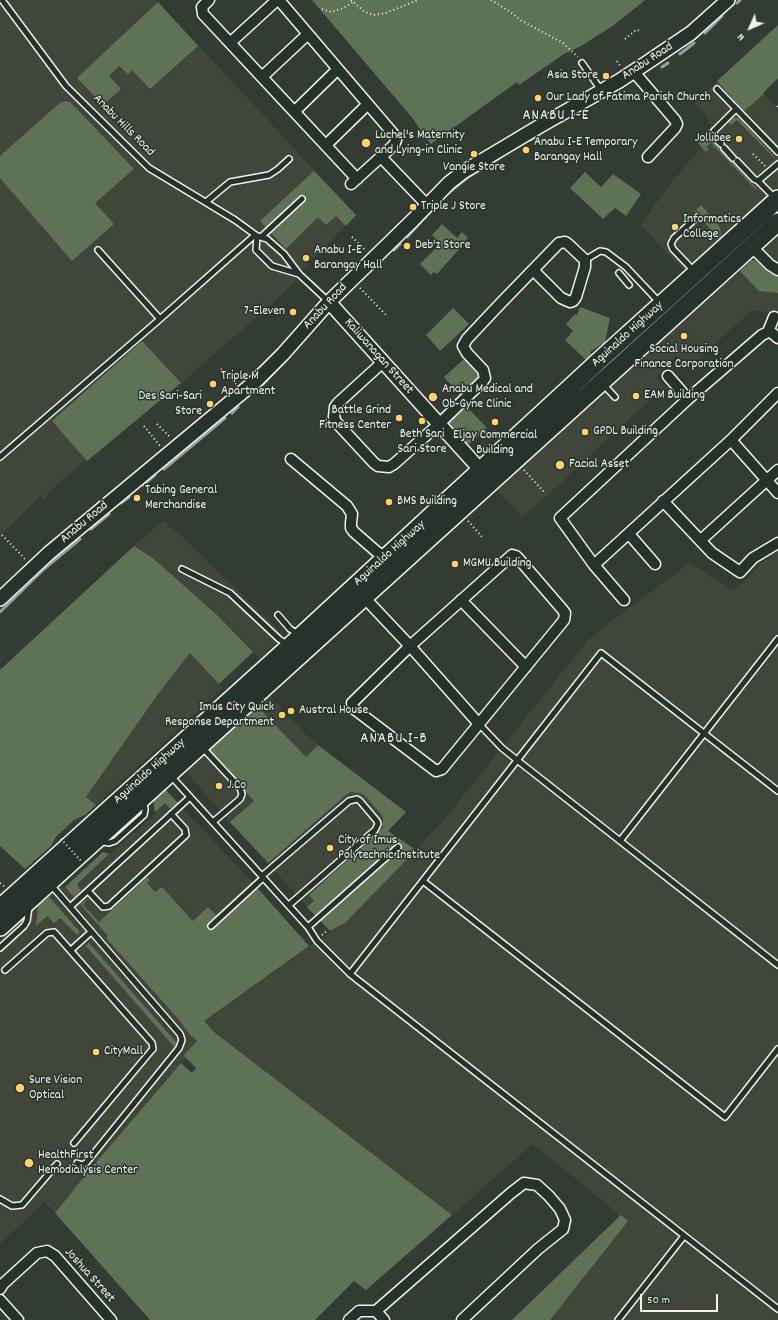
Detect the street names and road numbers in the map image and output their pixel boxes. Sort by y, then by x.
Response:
street label: Anabu Road [620,40,676,84]
street label: Anabu Hills Road [89,92,157,160]
street label: Anabu Road [301,281,351,333]
street label: Aguinaldo Highway [589,299,667,371]
street label: Kaliwanagan Street [340,316,416,398]
street label: Anabu Road [58,498,112,548]
street label: Aguinaldo Highway [351,518,429,590]
street label: Aguinaldo Highway [111,736,189,808]
street label: Joshua Street [60,1245,118,1307]

